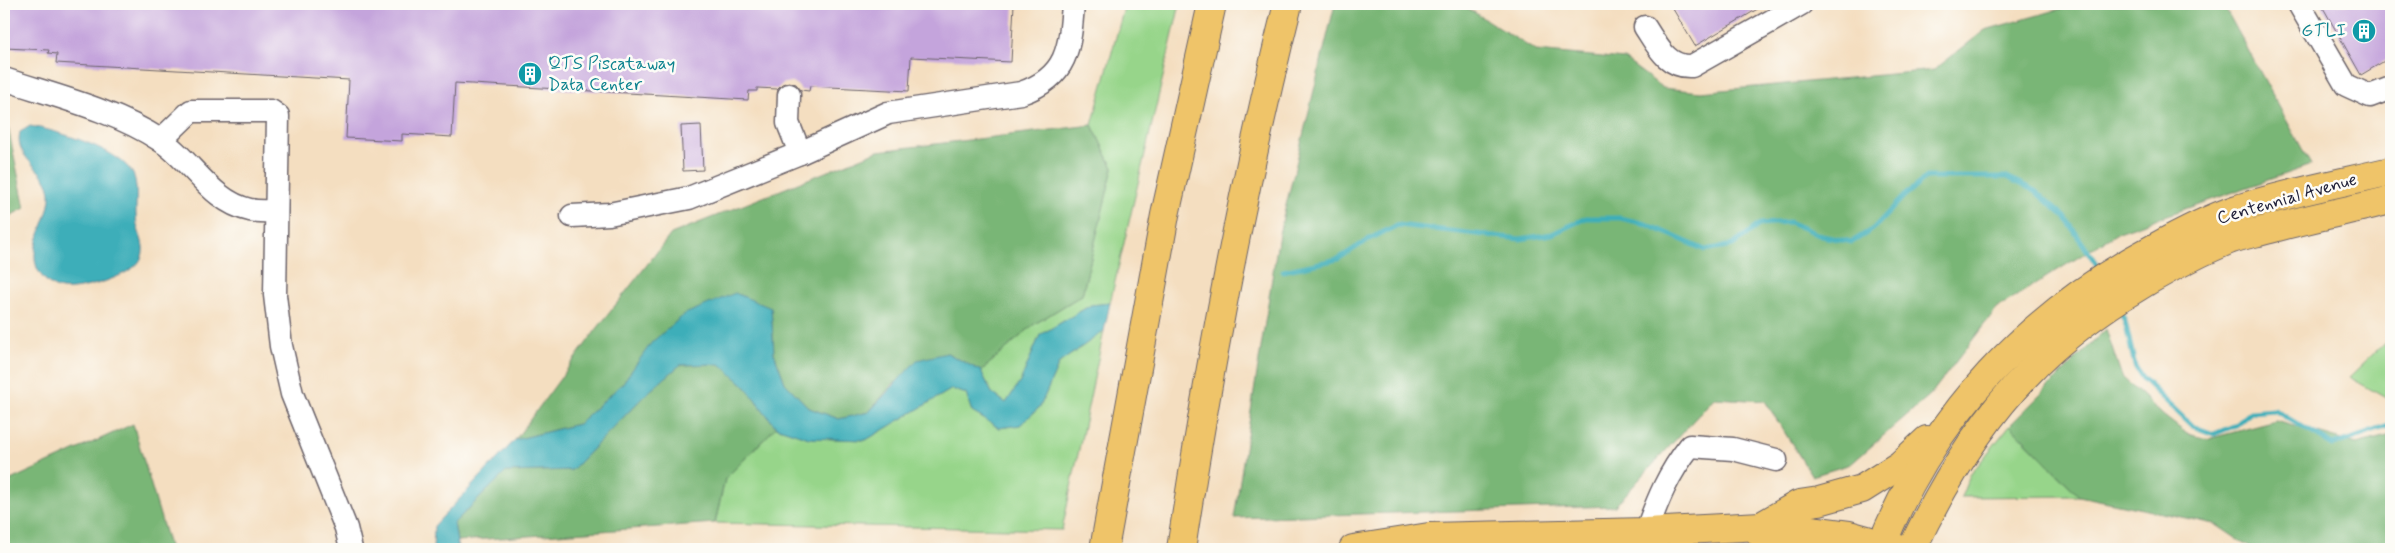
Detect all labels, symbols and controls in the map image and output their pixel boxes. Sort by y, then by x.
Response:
building icon: GTLI [2351,18,2377,44]
place label: GTLI [2301,19,2346,43]
place label: QTS Piscataway Data Center [548,52,675,97]
building icon: QTS Piscataway Data Center [517,61,543,87]
street label: Centennial Avenue [2214,168,2360,230]

